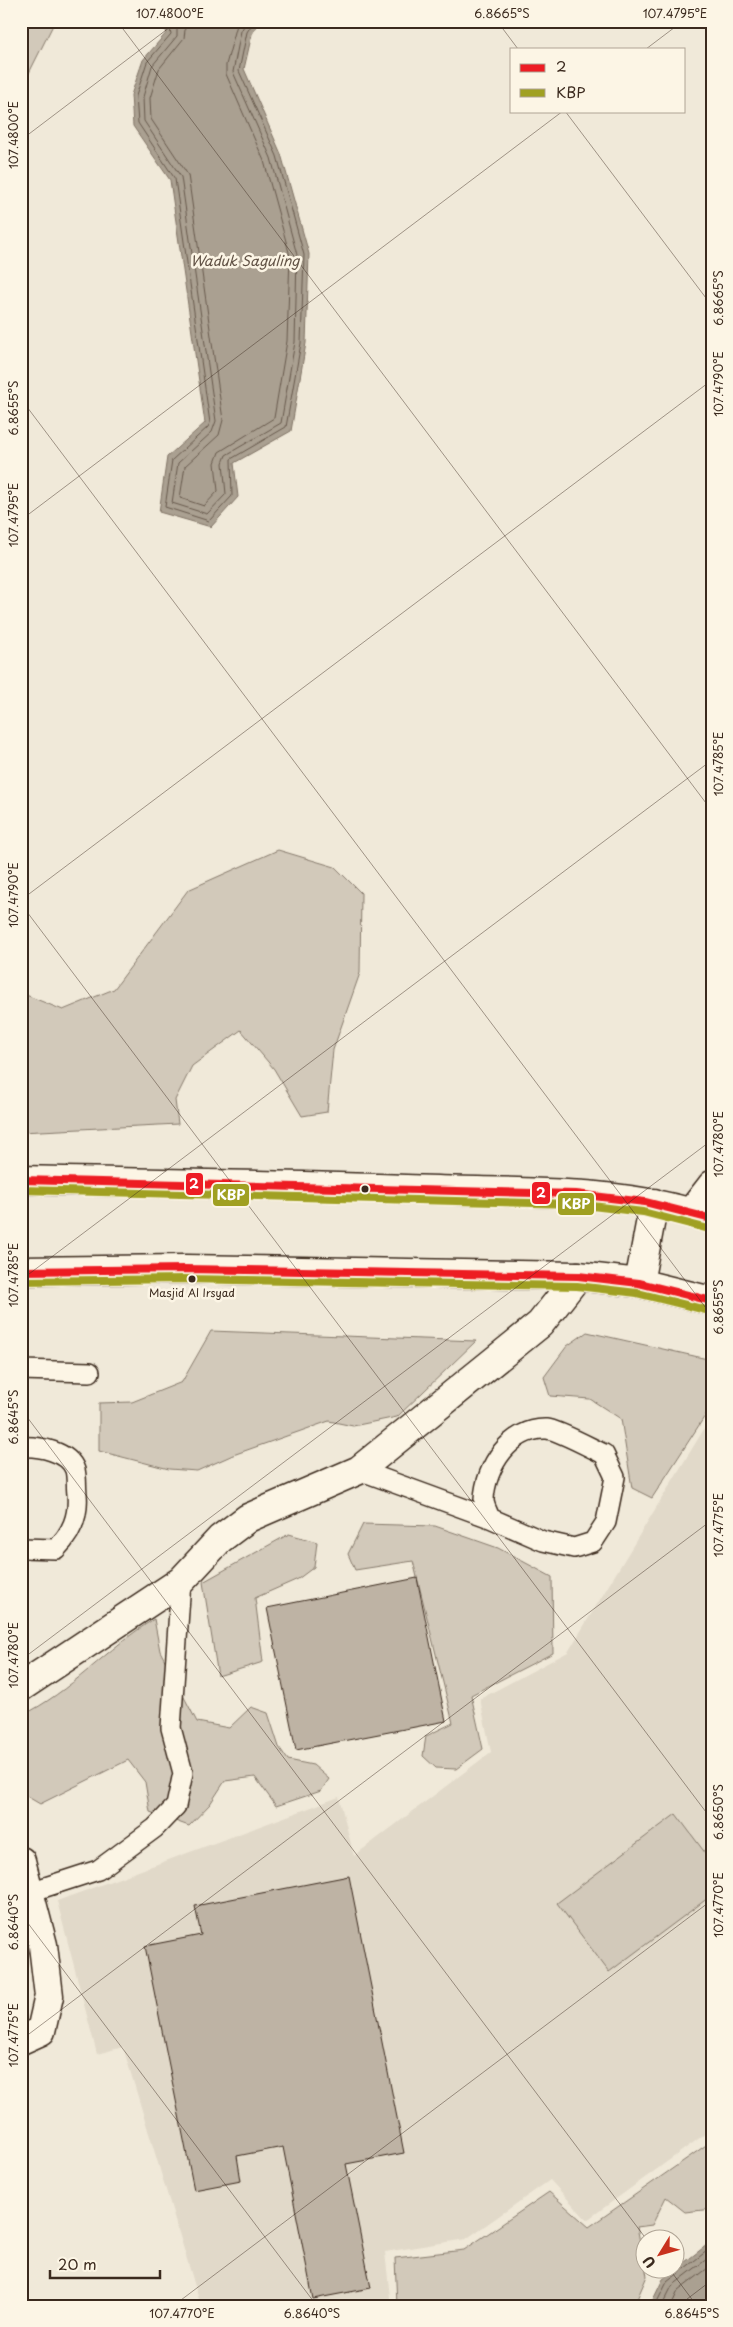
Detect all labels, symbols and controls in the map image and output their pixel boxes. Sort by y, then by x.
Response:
text: 107.4800°E [136,4,204,22]
text: 6.8665°S [474,4,530,22]
text: 107.4795°E [643,4,707,22]
legend [510,48,686,112]
text: 2 [556,54,567,77]
text: KBP [556,80,585,103]
text: 107.4800°E [4,101,22,169]
water label: Waduk Saguling [191,250,300,271]
text: 6.8665°S [709,270,727,326]
text: 107.4790°E [709,351,727,417]
text: 6.8655°S [4,381,22,435]
text: 107.4795°E [4,483,22,547]
text: 107.4785°E [709,732,727,796]
text: 107.4790°E [4,862,22,928]
text: 107.4780°E [709,1111,727,1177]
line badge: 2 [185,1172,204,1196]
text: 2 [189,1173,199,1194]
line badge: 2 [531,1181,551,1205]
text: 2 [536,1182,546,1203]
line badge: KBP [212,1183,250,1207]
text: KBP [217,1184,245,1205]
unlabelled marker [360,1184,370,1194]
line badge: KBP [557,1192,595,1216]
text: KBP [562,1193,590,1214]
text: 107.4785°E [4,1243,22,1307]
marker: Masjid Al Irsyad [187,1274,197,1284]
text: 6.8655°S [709,1280,727,1334]
place label: Masjid Al Irsyad [149,1284,235,1301]
text: 6.8645°S [4,1390,22,1444]
text: 107.4775°E [709,1493,727,1557]
text: 107.4780°E [4,1622,22,1688]
text: 6.8650°S [709,1784,727,1840]
text: 107.4770°E [709,1872,727,1938]
text: 6.8640°S [4,1894,22,1950]
text: 107.4775°E [4,2003,22,2067]
north arrow [636,2230,686,2280]
scale bar [50,2247,160,2279]
text: 20 m [58,2252,97,2275]
text: U [638,2252,661,2273]
text: 107.4770°E [149,2304,215,2322]
text: 6.8640°S [284,2304,340,2322]
text: 6.8645°S [665,2304,719,2322]

